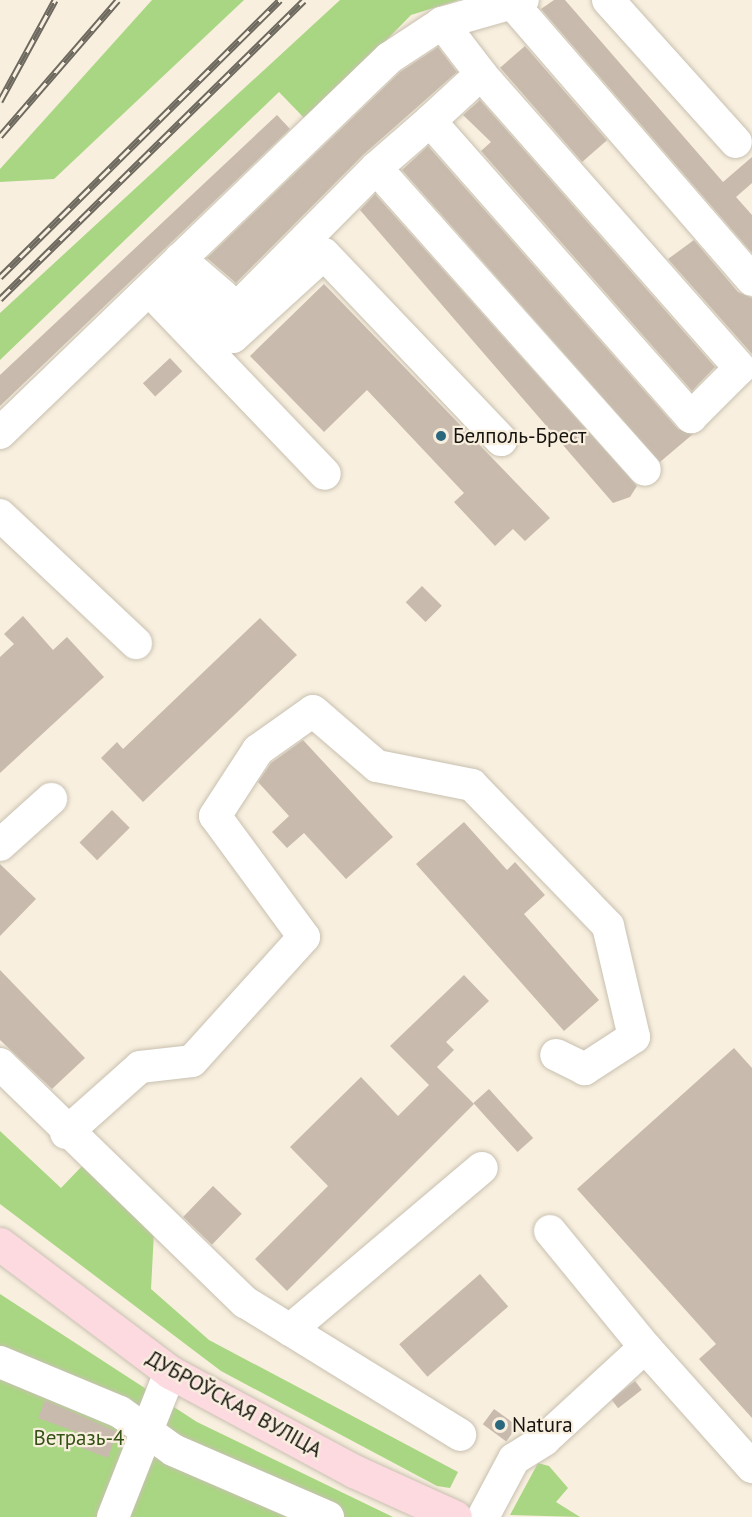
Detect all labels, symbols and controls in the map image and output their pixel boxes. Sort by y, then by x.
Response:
place label: Белполь-Брест [453,423,586,449]
marker: Белполь-Брест [434,429,448,443]
street label: ДУБРОЎСКАЯ ВУЛІЦА [142,1345,326,1463]
place label: Natura [512,1412,573,1438]
marker: Natura [493,1418,507,1432]
park label: Ветразь-4 [33,1425,125,1451]

